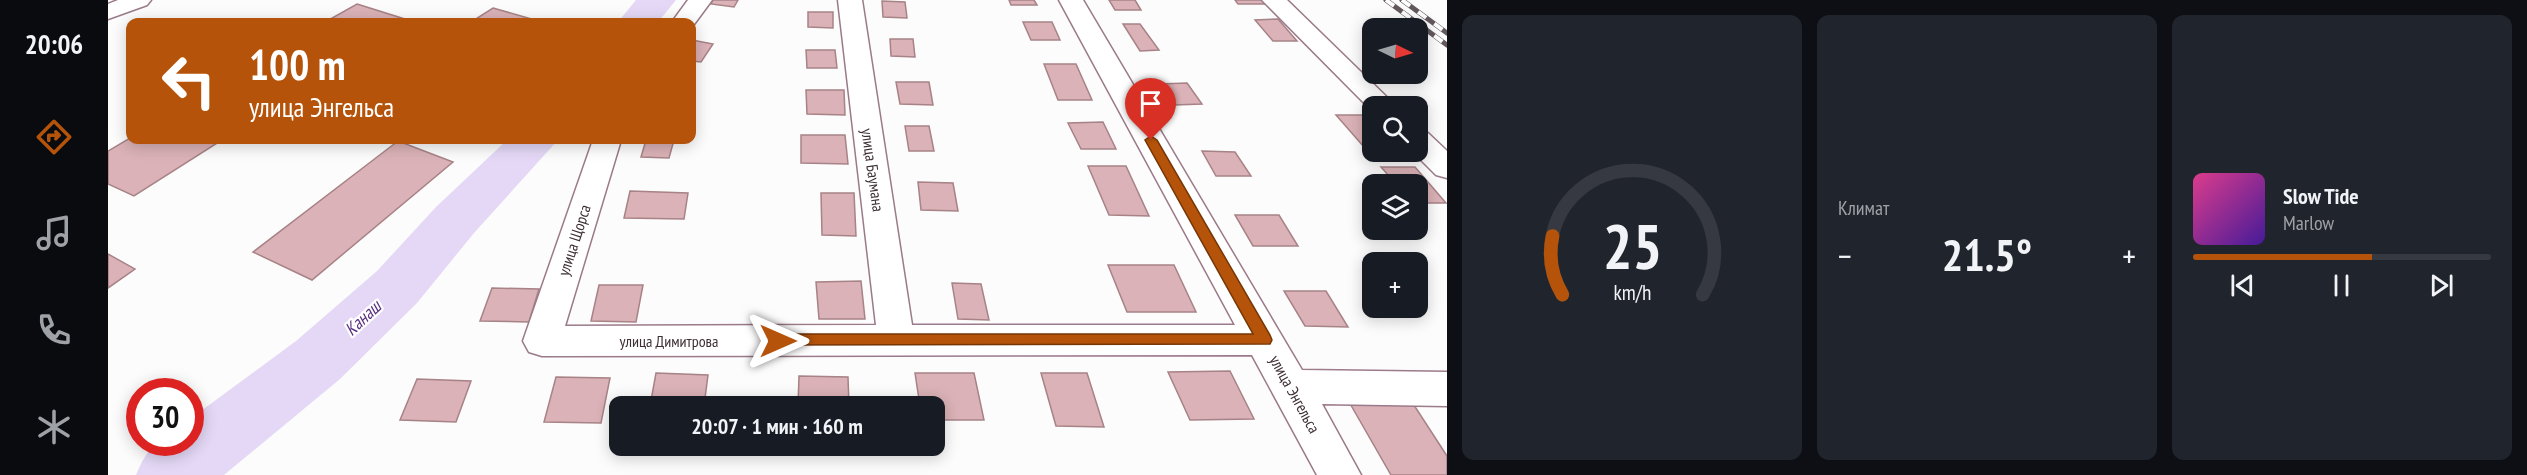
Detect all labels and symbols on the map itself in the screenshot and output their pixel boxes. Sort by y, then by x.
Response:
north arrow [1362,18,1428,84]
pin [1125,78,1176,140]
street label: улица Баумана [857,127,889,213]
street label: улица Щорса [553,202,595,278]
water label: Канаш [340,294,387,340]
position arrow [746,309,810,373]
street label: улица Димитрова [620,331,718,351]
street label: улица Энгельса [1265,352,1325,436]
speed limit sign: 30 [126,378,204,456]

